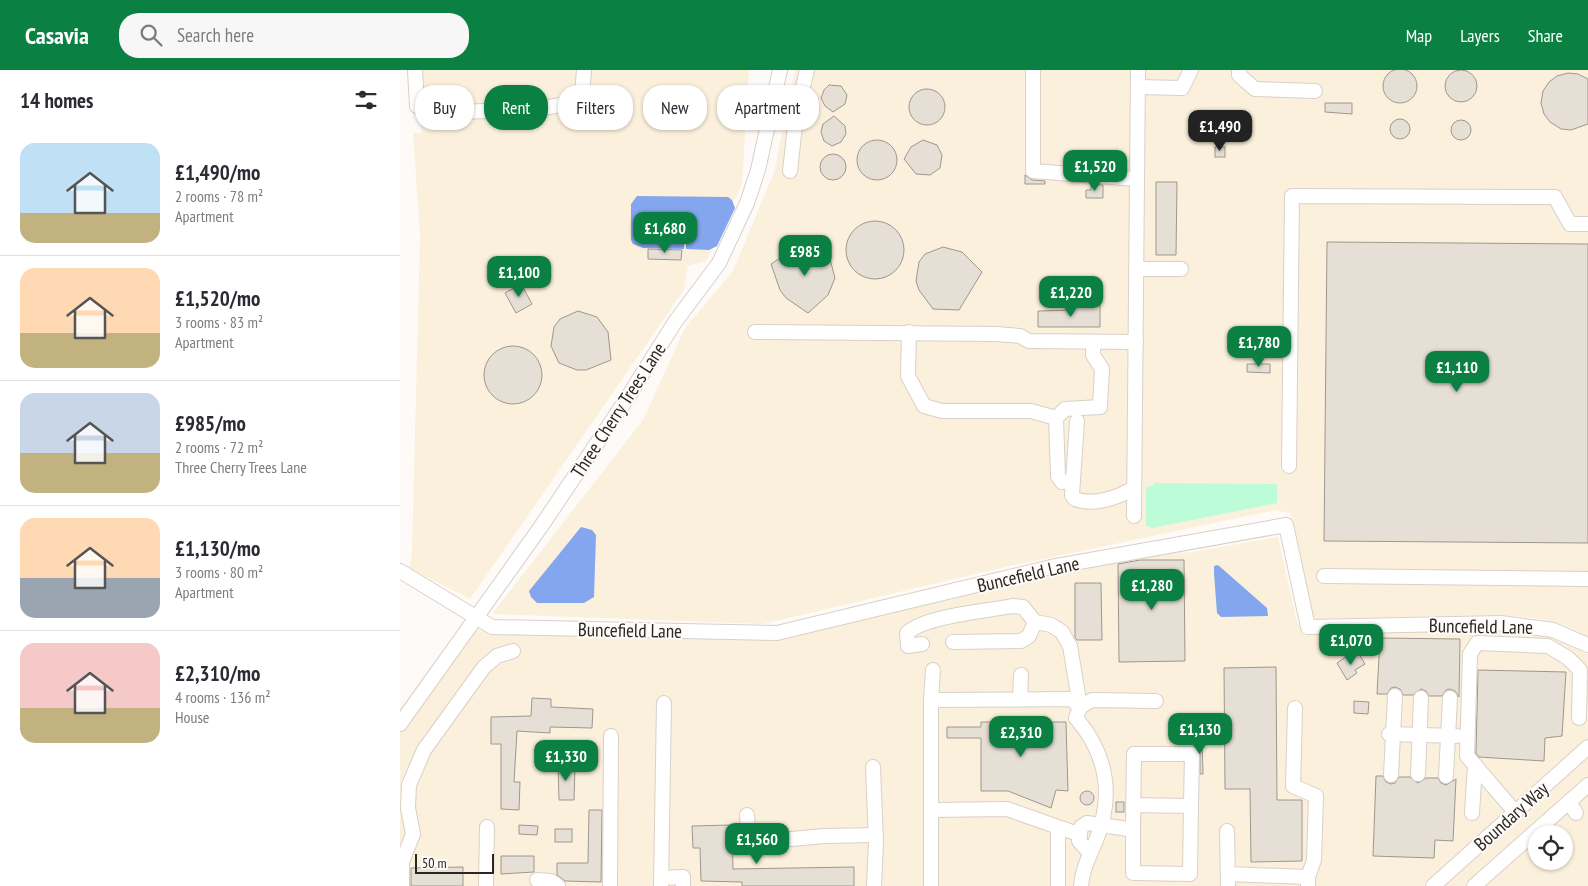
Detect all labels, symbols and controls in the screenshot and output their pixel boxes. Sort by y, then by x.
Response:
search box [119,13,469,58]
text: Casavia [25,20,89,51]
icon: search [137,21,165,49]
text: Search here [177,23,254,47]
text: Map [1406,24,1432,47]
text: Layers [1460,24,1500,47]
text: Share [1528,24,1563,47]
chip: Buy [415,85,474,130]
chip: Rent [484,85,548,130]
chip: Filters [558,85,633,130]
chip: New [643,85,707,130]
chip: Apartment [717,85,819,130]
icon: filters [352,86,380,114]
text: 14 homes [20,87,93,114]
pin: £1,490 [1179,109,1261,152]
text: £1,490 [1199,116,1241,136]
pin: £1,520 [1054,150,1136,192]
text: £1,520 [1074,156,1116,176]
text: £1,490/mo [175,159,260,186]
icon: home [60,163,120,223]
text: 2 rooms · 78 m² [175,186,263,206]
text: Apartment [175,206,234,226]
pin: £1,680 [624,212,706,254]
text: £1,680 [644,218,686,238]
pin: £985 [775,234,835,277]
text: £985 [790,241,820,261]
pin: £1,100 [478,256,560,298]
text: £1,100 [498,262,540,282]
pin: £1,220 [1030,276,1112,318]
text: £1,220 [1050,282,1092,302]
text: £1,520/mo [175,285,260,312]
icon: home [60,288,120,348]
text: 3 rooms · 83 m² [175,312,263,332]
pin: £1,780 [1218,326,1300,368]
text: Apartment [175,332,234,352]
text: £1,780 [1238,332,1280,352]
street label: Three Cherry Trees Lane [565,338,671,482]
pin: £1,110 [1416,350,1498,393]
text: £1,110 [1436,357,1478,377]
text: £985/mo [175,410,246,437]
icon: home [60,413,120,473]
text: 2 rooms · 72 m² [175,437,263,457]
text: Three Cherry Trees Lane [175,457,307,477]
text: £1,130/mo [175,535,260,562]
icon: home [60,538,120,598]
street label: Buncefield Lane [975,551,1082,597]
text: 3 rooms · 80 m² [175,562,263,582]
pin: £1,280 [1111,568,1193,611]
text: £1,280 [1131,575,1173,595]
text: Apartment [175,582,234,602]
street label: Buncefield Lane [1429,613,1533,639]
street label: Buncefield Lane [578,617,682,643]
pin: £1,070 [1310,624,1392,666]
text: £1,070 [1330,630,1372,650]
text: £2,310/mo [175,660,260,687]
icon: home [60,663,120,723]
text: 4 rooms · 136 m² [175,687,271,707]
text: House [175,707,209,727]
pin: £1,130 [1159,712,1241,755]
pin: £2,310 [980,716,1062,758]
text: £1,130 [1179,719,1221,739]
text: £2,310 [1000,722,1042,742]
pin: £1,330 [525,740,607,782]
text: £1,330 [545,746,587,766]
street label: Boundary Way [1469,776,1554,856]
pin: £1,560 [716,822,798,865]
map controls [1528,825,1573,870]
button: locate [1528,825,1573,870]
text: £1,560 [736,829,778,849]
scale bar [415,851,494,874]
text: 50 m [422,854,447,872]

